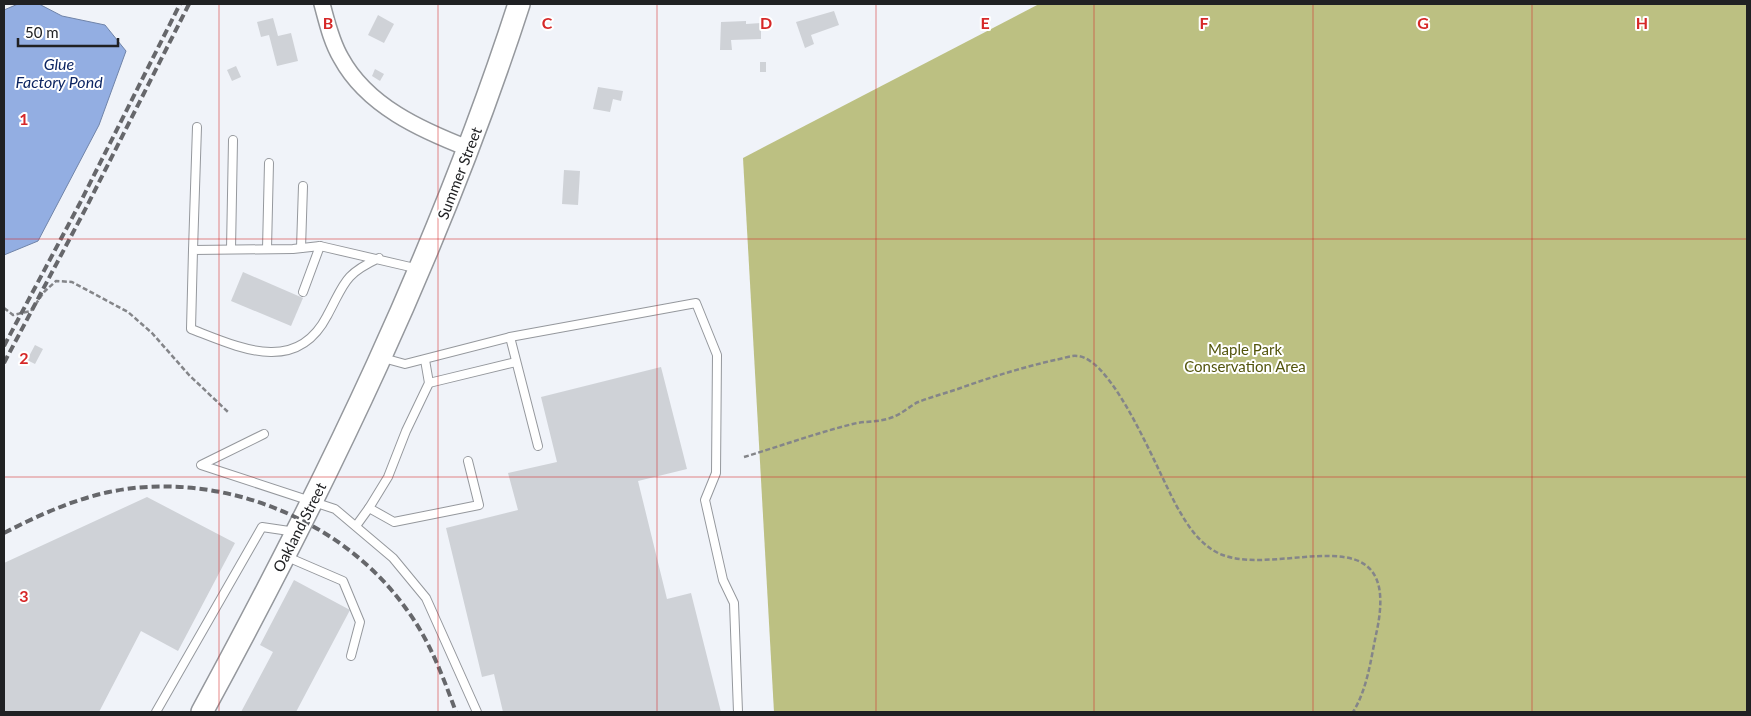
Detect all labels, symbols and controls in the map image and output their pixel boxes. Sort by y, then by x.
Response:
text: B [323,13,333,32]
text: C [542,13,553,32]
text: D [760,13,772,32]
text: E [980,13,990,32]
text: F [1199,13,1209,32]
text: G [1417,13,1429,32]
text: H [1636,13,1648,32]
scale bar [18,15,118,47]
text: 50 m [25,23,59,41]
water label: Glue Factory Pond [15,54,103,91]
text: 1 [19,109,29,128]
street label: Summer Street [433,124,485,222]
park label: Maple Park Conservation Area [1184,340,1306,375]
text: 2 [19,348,29,367]
street label: Oakland Street [269,479,330,575]
text: 3 [19,586,29,605]

